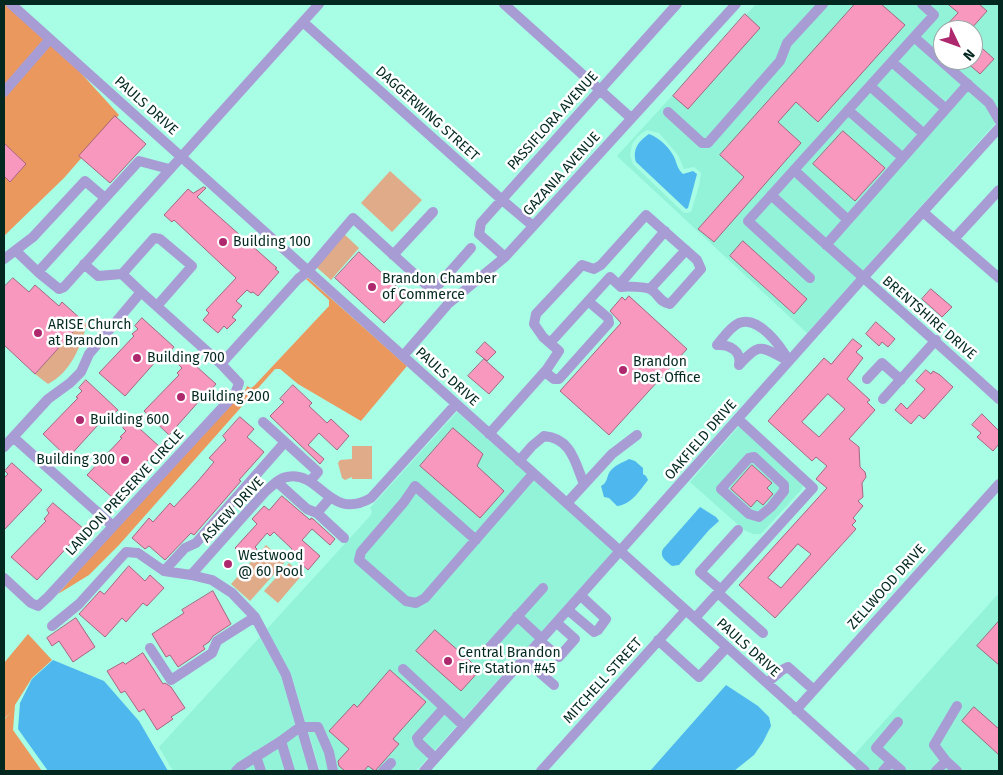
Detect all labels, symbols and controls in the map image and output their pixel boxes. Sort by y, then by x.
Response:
north arrow [933,20,983,70]
text: N [959,46,978,64]
street label: DAGGERWING STREET [372,63,482,165]
street label: PASSIFLORA AVENUE [504,68,602,174]
street label: PAULS DRIVE [111,73,181,139]
street label: GAZANIA AVENUE [520,129,604,219]
place label: Building 100 [233,234,311,250]
marker: Building 100 [217,236,229,248]
place label: Brandon Chamber of Commerce [382,271,497,304]
street label: BRENTSHIRE DRIVE [879,273,979,363]
marker: Brandon Chamber of Commerce [366,281,378,293]
place label: ARISE Church at Brandon [48,317,131,350]
marker: ARISE Church at Brandon [32,327,44,339]
street label: PAULS DRIVE [412,344,482,410]
place label: Building 700 [147,350,225,366]
marker: Building 700 [131,352,143,364]
place label: Brandon Post Office [633,354,701,387]
marker: Brandon Post Office [617,364,629,376]
place label: Building 200 [191,389,270,405]
marker: Building 200 [175,391,187,403]
street label: OAKFIELD DRIVE [662,396,740,484]
place label: Building 600 [90,412,169,428]
marker: Building 600 [74,414,86,426]
street label: LANDON PRESERVE CIRCLE [62,427,188,559]
place label: Building 300 [36,452,115,468]
marker: Building 300 [119,454,131,466]
street label: ASKEW DRIVE [198,474,268,546]
street label: ZELLWOOD DRIVE [844,541,930,633]
place label: Westwood @ 60 Pool [238,548,303,580]
marker: Westwood @ 60 Pool [222,558,234,570]
street label: PAULS DRIVE [713,615,783,681]
street label: MITCHELL STREET [560,635,646,727]
place label: Central Brandon Fire Station #45 [458,645,561,678]
marker: Central Brandon Fire Station #45 [442,655,454,667]

